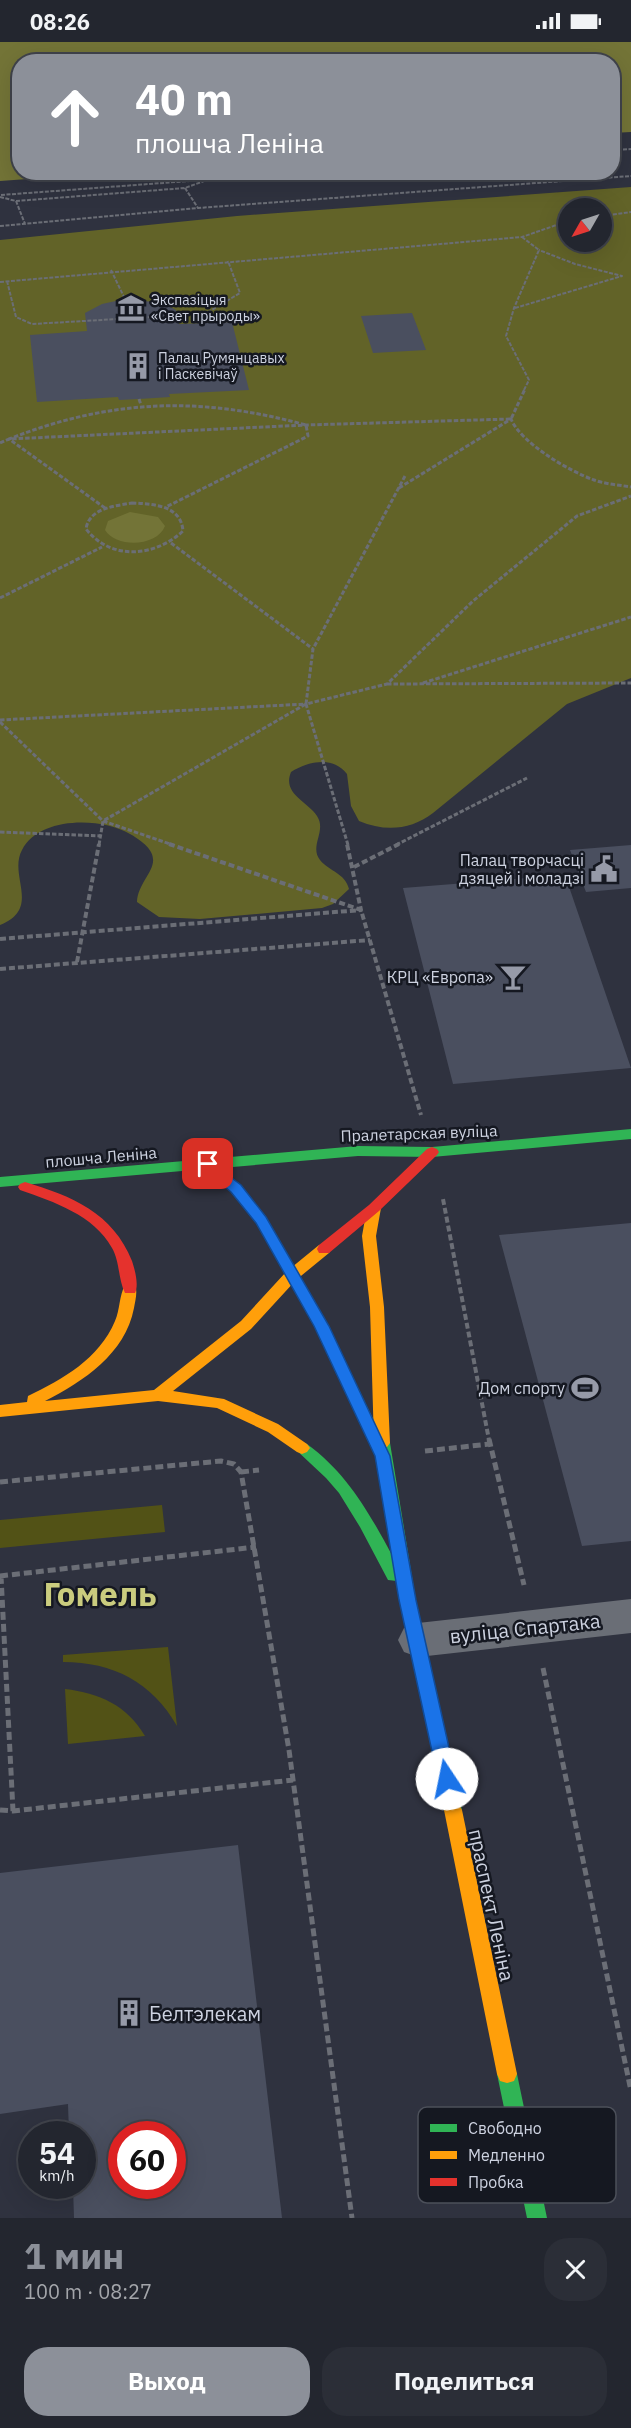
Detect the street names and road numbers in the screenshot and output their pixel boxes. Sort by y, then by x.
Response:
street label: Пралетарская вуліца [340,1120,498,1146]
street label: плошча Леніна [44,1142,158,1172]
street label: вуліца Спартака [448,1607,602,1649]
street label: праспект Леніна [463,1826,521,1984]

